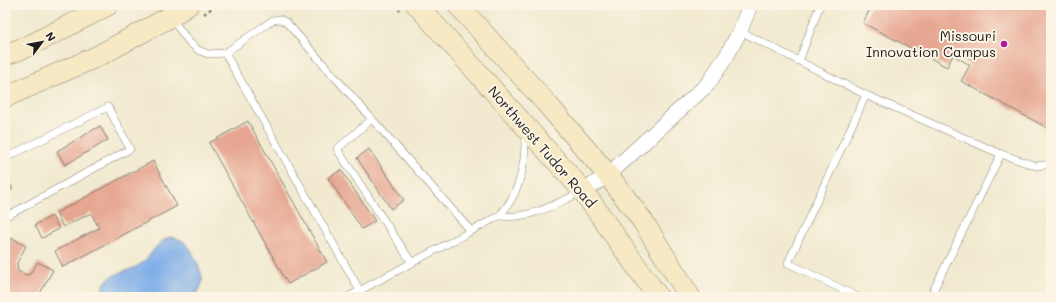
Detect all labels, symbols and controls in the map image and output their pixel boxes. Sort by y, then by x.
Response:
north arrow [22,22,62,62]
place label: Missouri Innovation Campus [866,26,996,61]
text: N [42,29,59,44]
marker: Missouri Innovation Campus [999,39,1009,49]
street label: Northwest Tudor Road [484,82,601,212]

